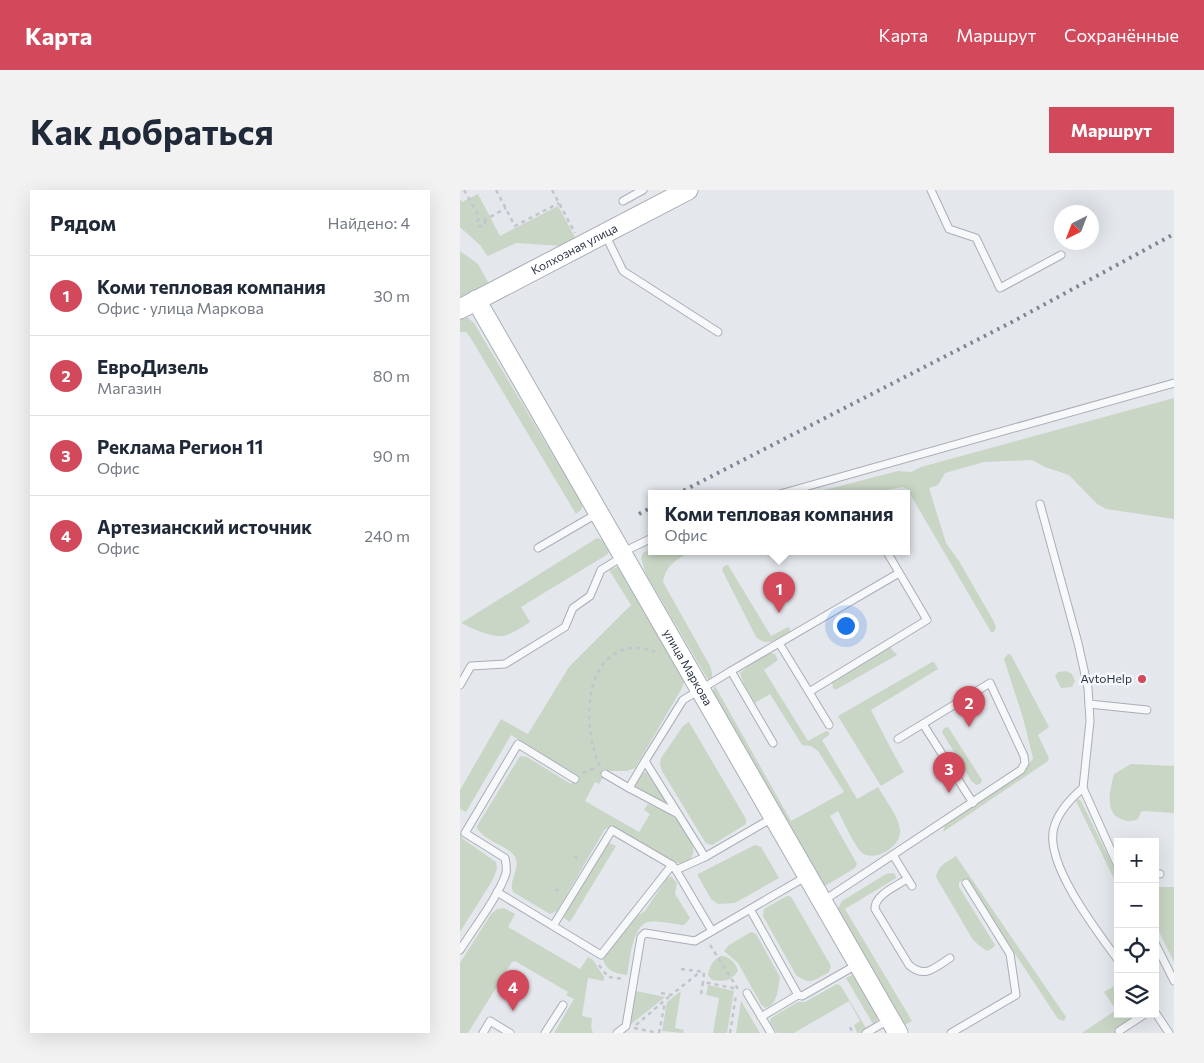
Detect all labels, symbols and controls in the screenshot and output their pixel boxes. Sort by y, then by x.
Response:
text: Карта [25,21,92,50]
text: Карта [879,24,928,46]
text: Маршрут [956,24,1036,46]
text: Сохранённые [1064,24,1179,46]
button: Маршрут [1049,107,1174,153]
text: Как добраться [30,109,274,152]
north arrow [1054,205,1099,250]
text: Рядом [50,210,116,235]
text: Найдено: 4 [328,213,410,232]
street label: Колхозная улица [528,220,619,277]
text: Коми тепловая компания [97,275,326,298]
text: 1 [62,286,70,305]
text: 30 m [373,286,410,305]
text: Офис · улица Маркова [97,298,264,317]
text: ЕвроДизель [97,355,208,378]
text: 2 [61,366,71,385]
text: 80 m [373,366,410,385]
text: Магазин [97,378,162,397]
text: Реклама Регион 11 [97,435,263,458]
text: 3 [61,446,71,465]
text: 90 m [373,446,410,465]
text: Офис [97,458,140,477]
popup [648,490,910,555]
text: Коми тепловая компания [665,502,893,525]
text: Артезианский источник [97,515,312,538]
text: Офис [665,525,707,544]
text: 4 [61,526,71,545]
text: 240 m [364,526,410,545]
text: Офис [97,538,140,557]
pin: 1 [763,572,795,613]
your location [833,613,859,639]
street label: улица Маркова [661,626,716,708]
place label: AvtoHelp [1081,671,1132,685]
marker: AvtoHelp [1136,673,1148,685]
pin: 2 [953,686,985,727]
pin: 3 [933,752,965,793]
map controls [1114,838,1159,1018]
button: + [1114,838,1159,883]
button: − [1114,883,1159,928]
button: locate [1114,928,1159,973]
pin: 4 [497,970,529,1011]
button: layers [1114,973,1159,1018]

